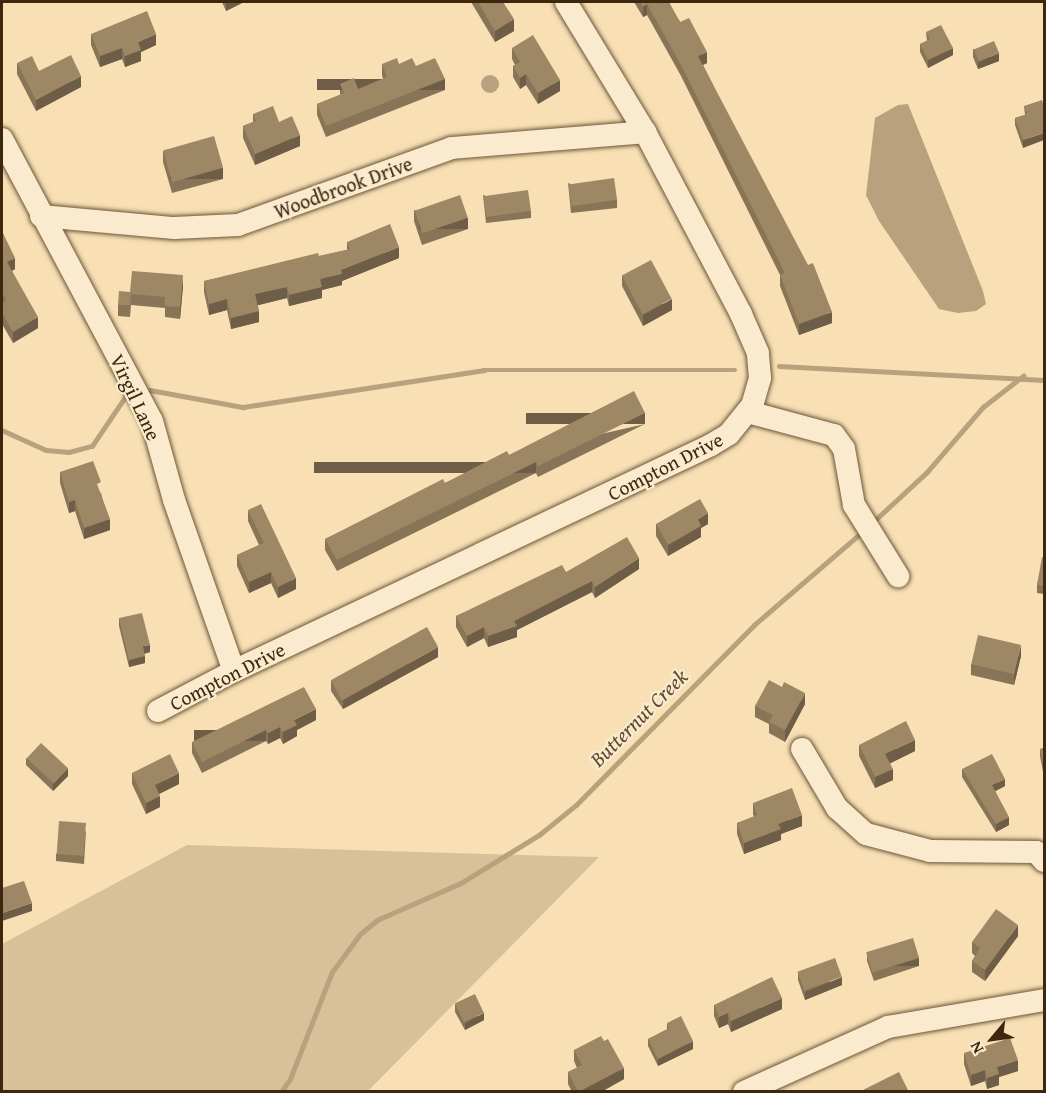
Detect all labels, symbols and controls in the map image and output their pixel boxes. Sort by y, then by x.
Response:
street label: Woodbrook Drive [271,151,415,223]
street label: Virgil Lane [106,350,166,444]
street label: Compton Drive [603,427,727,505]
street label: Compton Drive [165,637,289,715]
water label: Butternut Creek [585,664,693,772]
north arrow [962,1009,1022,1069]
text: N [963,1037,989,1058]

